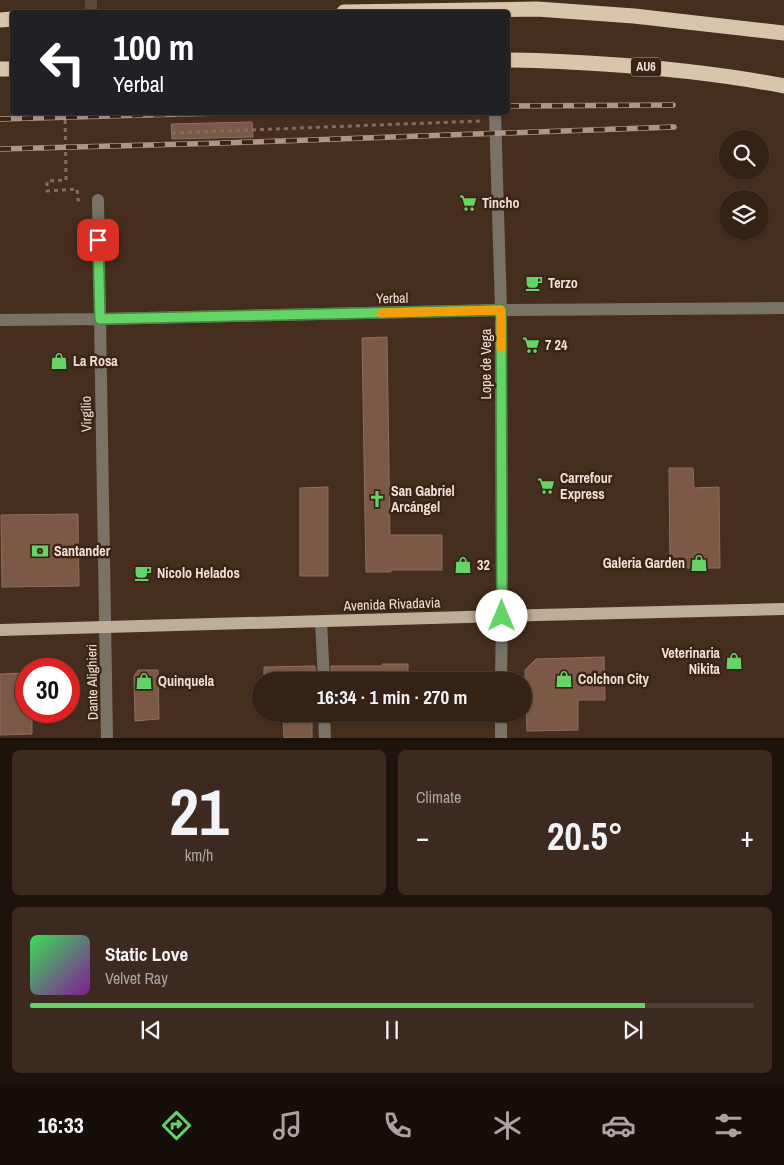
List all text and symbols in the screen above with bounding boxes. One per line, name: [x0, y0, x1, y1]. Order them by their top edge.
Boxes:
text: 100 m: [113, 24, 194, 71]
icon: left: [30, 30, 95, 95]
road number: AU6: [631, 58, 661, 76]
text: Yerbal: [113, 69, 164, 99]
map controls: [719, 130, 769, 240]
button: search: [719, 130, 769, 180]
button: layers: [719, 190, 769, 240]
supermarket icon: Tincho: [458, 193, 478, 213]
place label: Tincho: [482, 194, 519, 212]
pin: [77, 219, 119, 261]
icon: arrive: [84, 226, 112, 254]
cafe icon: Terzo: [524, 273, 544, 293]
place label: Terzo: [548, 274, 578, 292]
street label: Yerbal: [376, 289, 408, 307]
street label: Lope de Vega: [477, 328, 495, 399]
supermarket icon: 7 24: [521, 335, 541, 355]
place label: 7 24: [545, 336, 568, 354]
shop icon: La Rosa: [49, 351, 69, 371]
place label: La Rosa: [73, 352, 118, 370]
street label: Virgilio: [77, 396, 95, 432]
place label: Carrefour Express: [560, 469, 613, 503]
supermarket icon: Carrefour Express: [536, 476, 556, 496]
place label: San Gabriel Arcángel: [391, 482, 455, 516]
church icon: San Gabriel Arcángel: [367, 489, 387, 509]
bank icon: Santander: [30, 541, 50, 561]
place label: Santander: [54, 542, 111, 560]
shop icon: Galeria Garden: [689, 553, 709, 573]
place label: Galeria Garden: [603, 554, 685, 572]
shop icon: 32: [453, 555, 473, 575]
place label: 32: [477, 556, 490, 574]
cafe icon: Nicolo Helados: [133, 563, 153, 583]
place label: Nicolo Helados: [157, 564, 240, 582]
position arrow: [475, 589, 527, 641]
street label: Avenida Rivadavia: [342, 593, 441, 615]
street label: Dante Alighieri: [82, 644, 102, 720]
place label: Veterinaria Nikita: [661, 644, 721, 678]
shop icon: Veterinaria Nikita: [724, 651, 744, 671]
speed limit sign: 30: [15, 658, 80, 723]
shop icon: Colchon City: [554, 669, 574, 689]
place label: Colchon City: [578, 670, 649, 688]
shop icon: Quinquela: [134, 671, 154, 691]
place label: Quinquela: [158, 672, 215, 690]
text: 16:34 · 1 min · 270 m: [317, 684, 467, 710]
text: 21: [169, 768, 229, 855]
text: Climate: [416, 786, 461, 808]
text: 20.5°: [547, 811, 623, 862]
text: −: [416, 818, 429, 856]
text: +: [741, 818, 754, 856]
text: km/h: [185, 844, 213, 866]
text: Static Love: [105, 941, 188, 967]
text: Velvet Ray: [105, 967, 168, 989]
icon: previous: [137, 1016, 165, 1044]
icon: pause: [378, 1016, 406, 1044]
icon: next: [619, 1016, 647, 1044]
icon: directions: [159, 1108, 194, 1143]
icon: music: [270, 1108, 305, 1143]
icon: phone: [380, 1108, 415, 1143]
icon: climate: [490, 1108, 525, 1143]
icon: car: [601, 1108, 636, 1143]
icon: filters: [711, 1108, 746, 1143]
text: 16:33: [38, 1110, 84, 1140]

